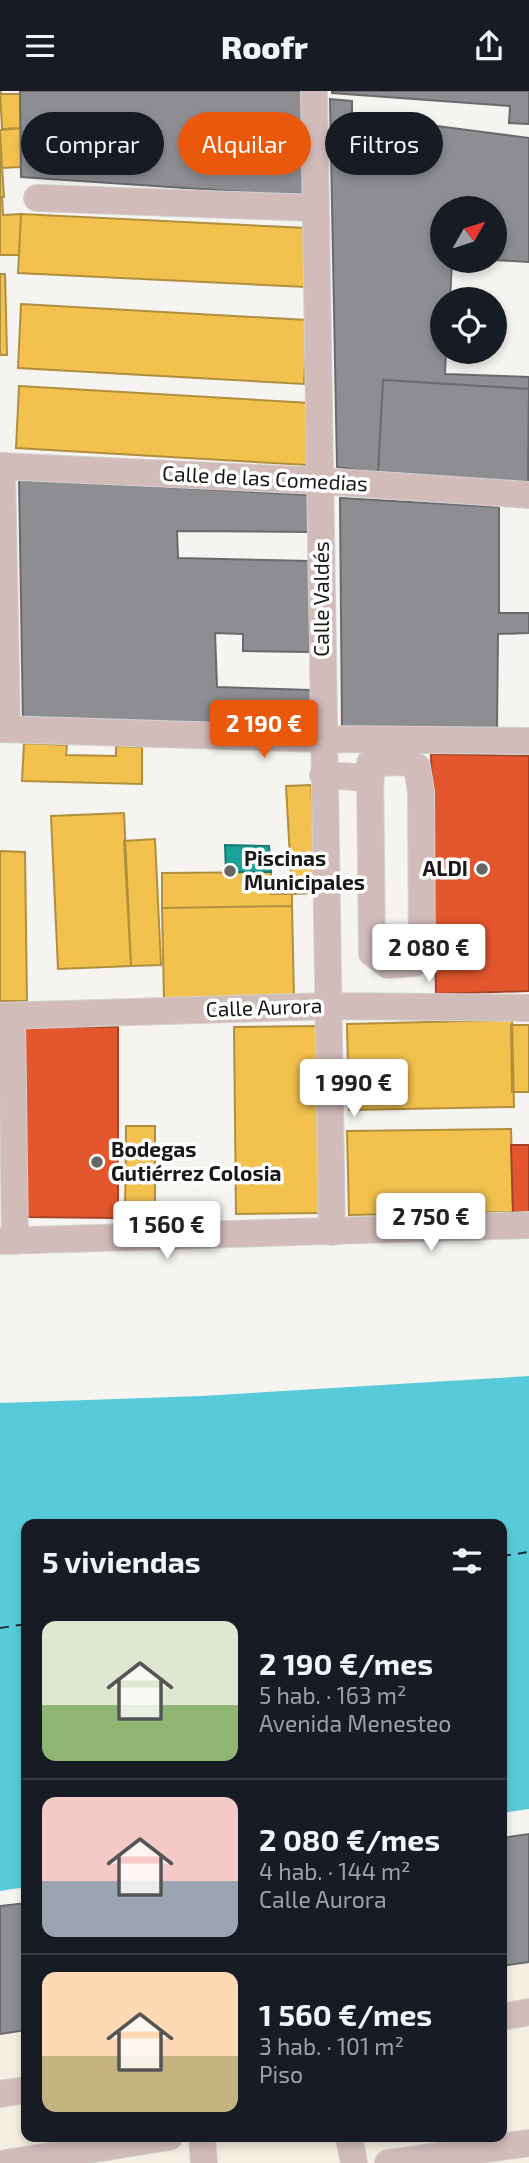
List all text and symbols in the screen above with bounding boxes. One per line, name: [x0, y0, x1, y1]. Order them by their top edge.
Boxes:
icon: menu: [21, 27, 59, 65]
text: Roofr: [221, 27, 308, 65]
icon: share: [470, 27, 508, 65]
chip: Comprar: [21, 112, 164, 175]
chip: Alquilar: [178, 112, 311, 175]
chip: Filtros: [325, 112, 443, 175]
north arrow: [430, 196, 508, 273]
map controls: [430, 196, 507, 364]
button: locate: [430, 287, 507, 364]
street label: Calle de las Comedias: [162, 460, 369, 495]
street label: Calle Valdés: [308, 541, 333, 657]
pin: 2 190 €: [199, 701, 329, 760]
text: 2 190 €: [226, 709, 302, 737]
place label: Piscinas Municipales: [244, 845, 365, 894]
place label: ALDI: [423, 855, 468, 880]
marker: ALDI: [474, 861, 490, 877]
marker: Piscinas Municipales: [222, 863, 238, 879]
pin: 2 080 €: [364, 925, 494, 984]
text: 2 080 €: [388, 933, 470, 961]
street label: Calle Aurora: [205, 992, 323, 1021]
pin: 1 990 €: [289, 1059, 419, 1119]
text: 1 990 €: [316, 1068, 392, 1096]
place label: Bodegas Gutiérrez Colosia: [111, 1136, 281, 1185]
marker: Bodegas Gutiérrez Colosia: [89, 1154, 105, 1170]
pin: 2 750 €: [366, 1193, 496, 1253]
pin: 1 560 €: [102, 1201, 232, 1261]
text: 2 750 €: [392, 1202, 470, 1230]
text: 1 560 €: [129, 1210, 205, 1238]
icon: filters: [448, 1542, 486, 1580]
text: 5 viviendas: [42, 1543, 201, 1579]
text: 2 190 €/mes: [259, 1645, 433, 1681]
icon: home: [98, 1649, 182, 1733]
text: 5 hab. · 163 m²: [259, 1681, 406, 1709]
text: Avenida Menesteo: [259, 1709, 451, 1737]
text: 2 080 €/mes: [259, 1821, 440, 1857]
icon: home: [98, 1825, 182, 1909]
text: 4 hab. · 144 m²: [259, 1857, 411, 1885]
text: Calle Aurora: [259, 1885, 387, 1913]
text: 1 560 €/mes: [259, 1996, 432, 2032]
icon: home: [98, 2000, 182, 2084]
text: 3 hab. · 101 m²: [259, 2032, 404, 2060]
text: Piso: [259, 2060, 303, 2088]

